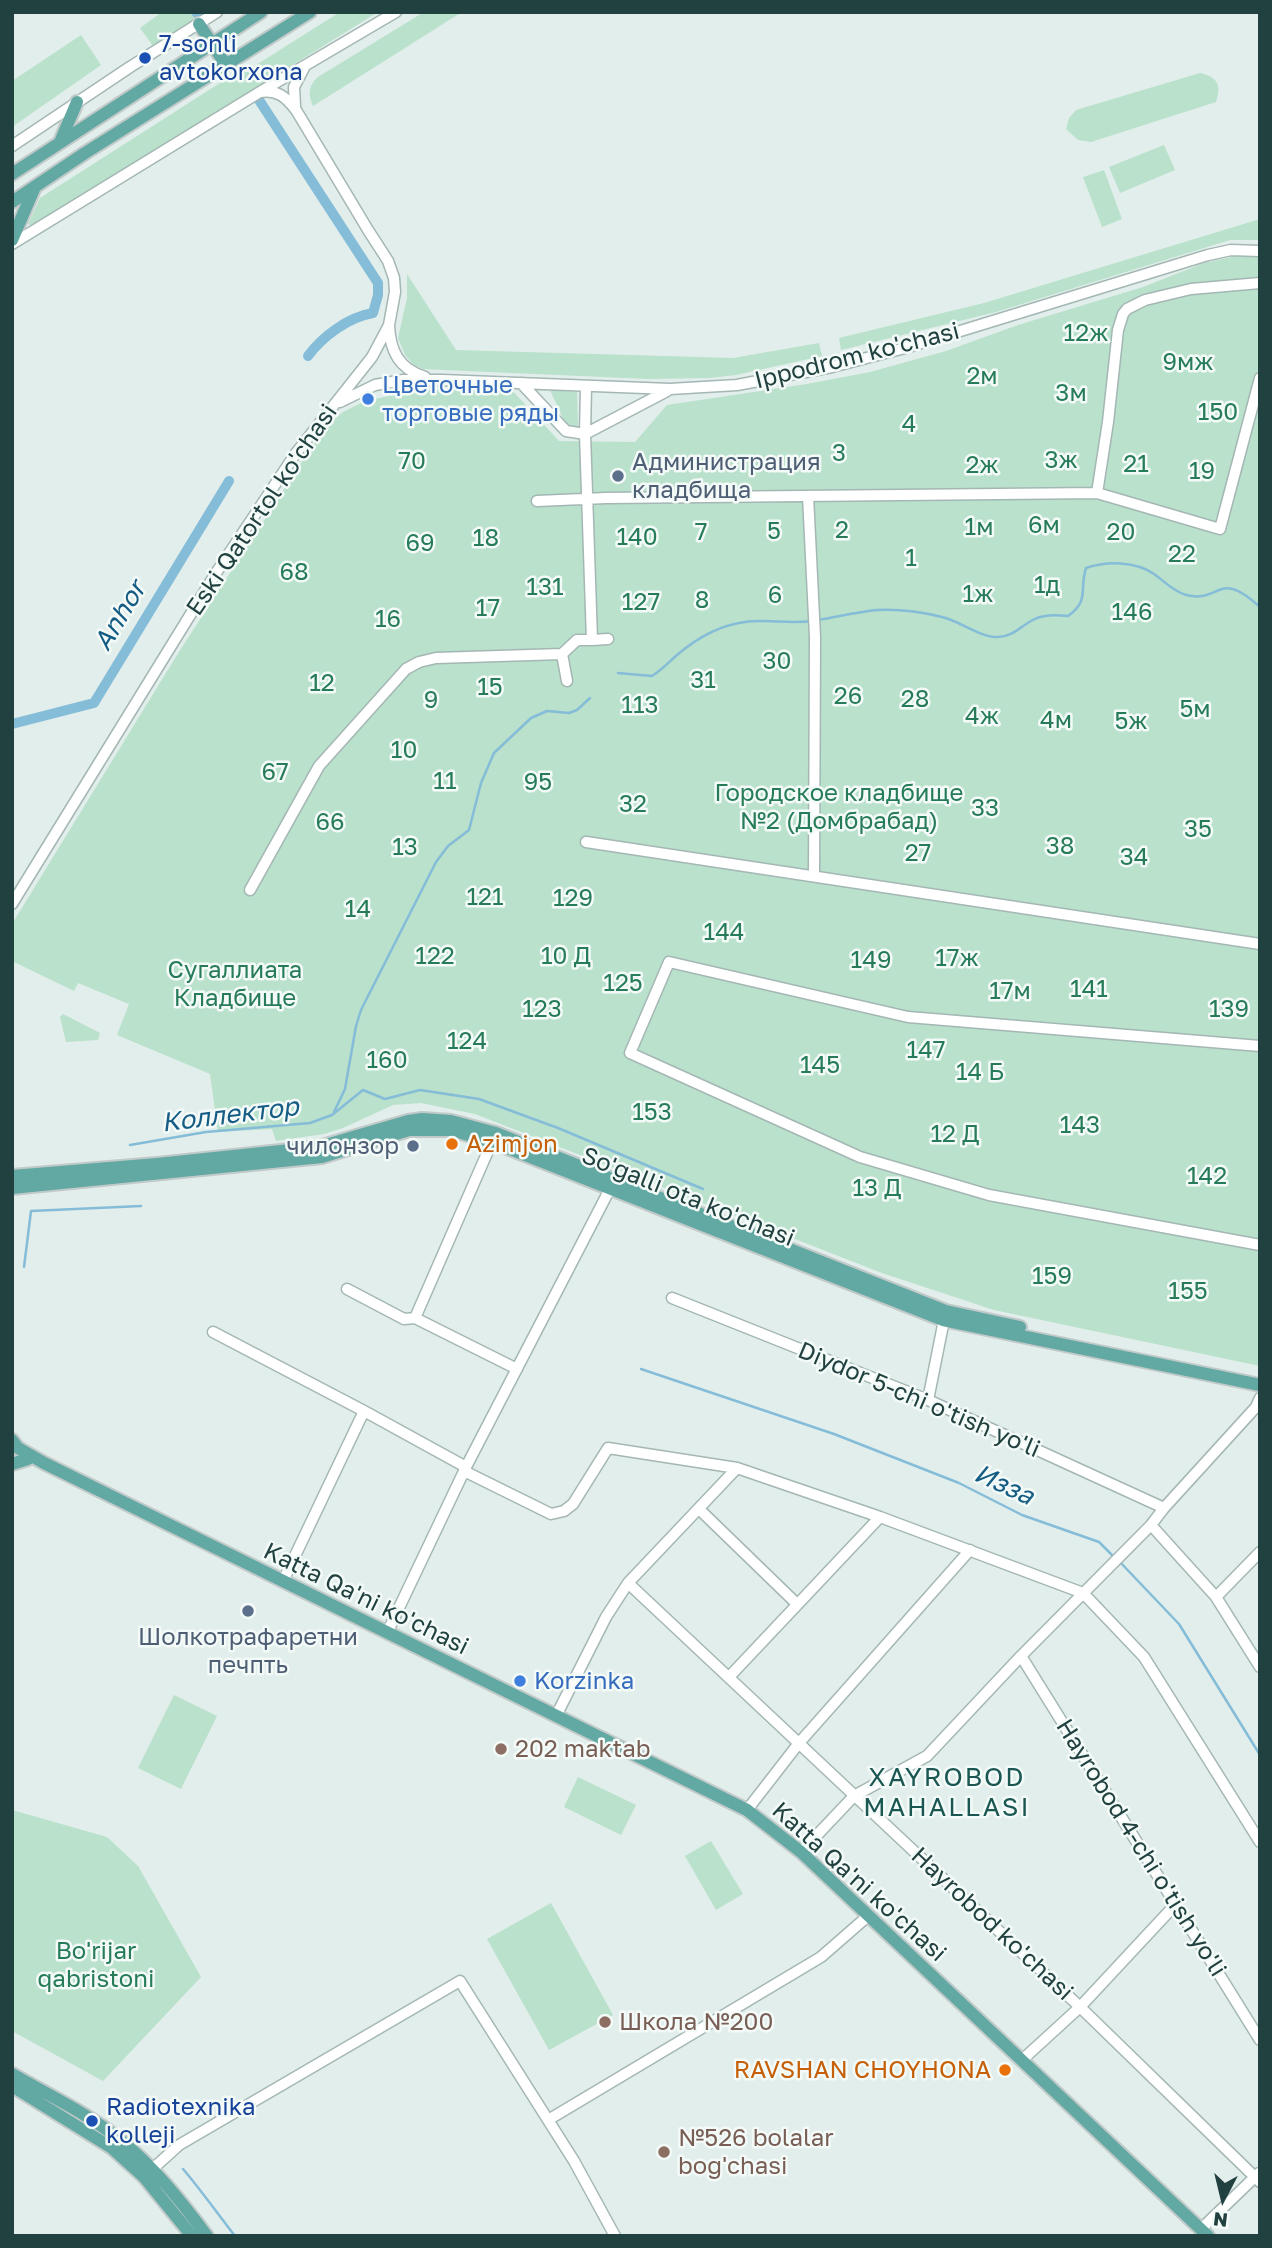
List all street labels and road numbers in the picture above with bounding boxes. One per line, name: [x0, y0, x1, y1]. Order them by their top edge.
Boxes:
street label: Ippodrom ko'chasi: [752, 317, 962, 395]
street label: Eski Qatortol ko'chasi: [181, 399, 343, 621]
street label: So'galli ota ko'chasi: [577, 1141, 799, 1253]
street label: Diydor 5-chi o'tish yo'li: [794, 1336, 1044, 1464]
street label: Katta Qa'ni ko'chasi: [259, 1537, 473, 1661]
street label: Hayrobod 4-chi o'tish yo'li: [1050, 1714, 1232, 1982]
street label: Katta Qa'ni ko'chasi: [766, 1796, 952, 1968]
street label: Hayrobod ko'chasi: [905, 1842, 1079, 2006]

